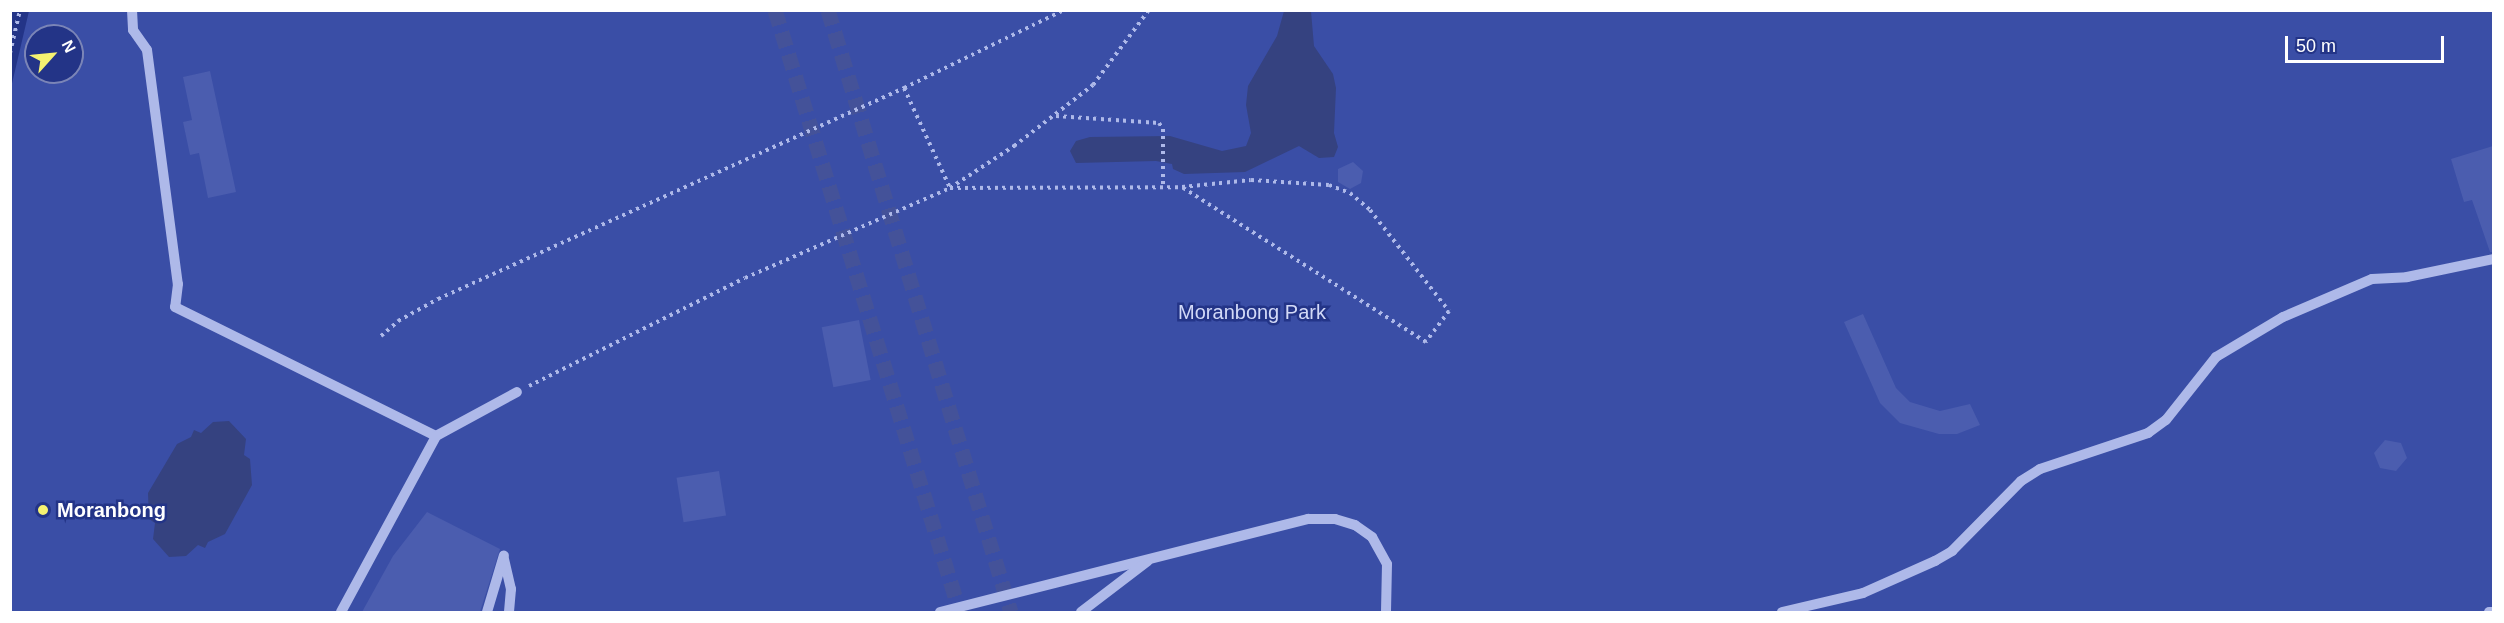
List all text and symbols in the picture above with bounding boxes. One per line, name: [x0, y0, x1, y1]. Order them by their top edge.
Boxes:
north arrow: [24, 24, 84, 84]
scale bar: [2288, 24, 2447, 62]
text: 50 m: [2296, 36, 2336, 56]
text: N: [59, 37, 79, 56]
park label: Moranbong Park: [1178, 300, 1326, 324]
place label: Moranbong: [57, 498, 166, 522]
marker: Moranbong: [34, 501, 52, 519]

